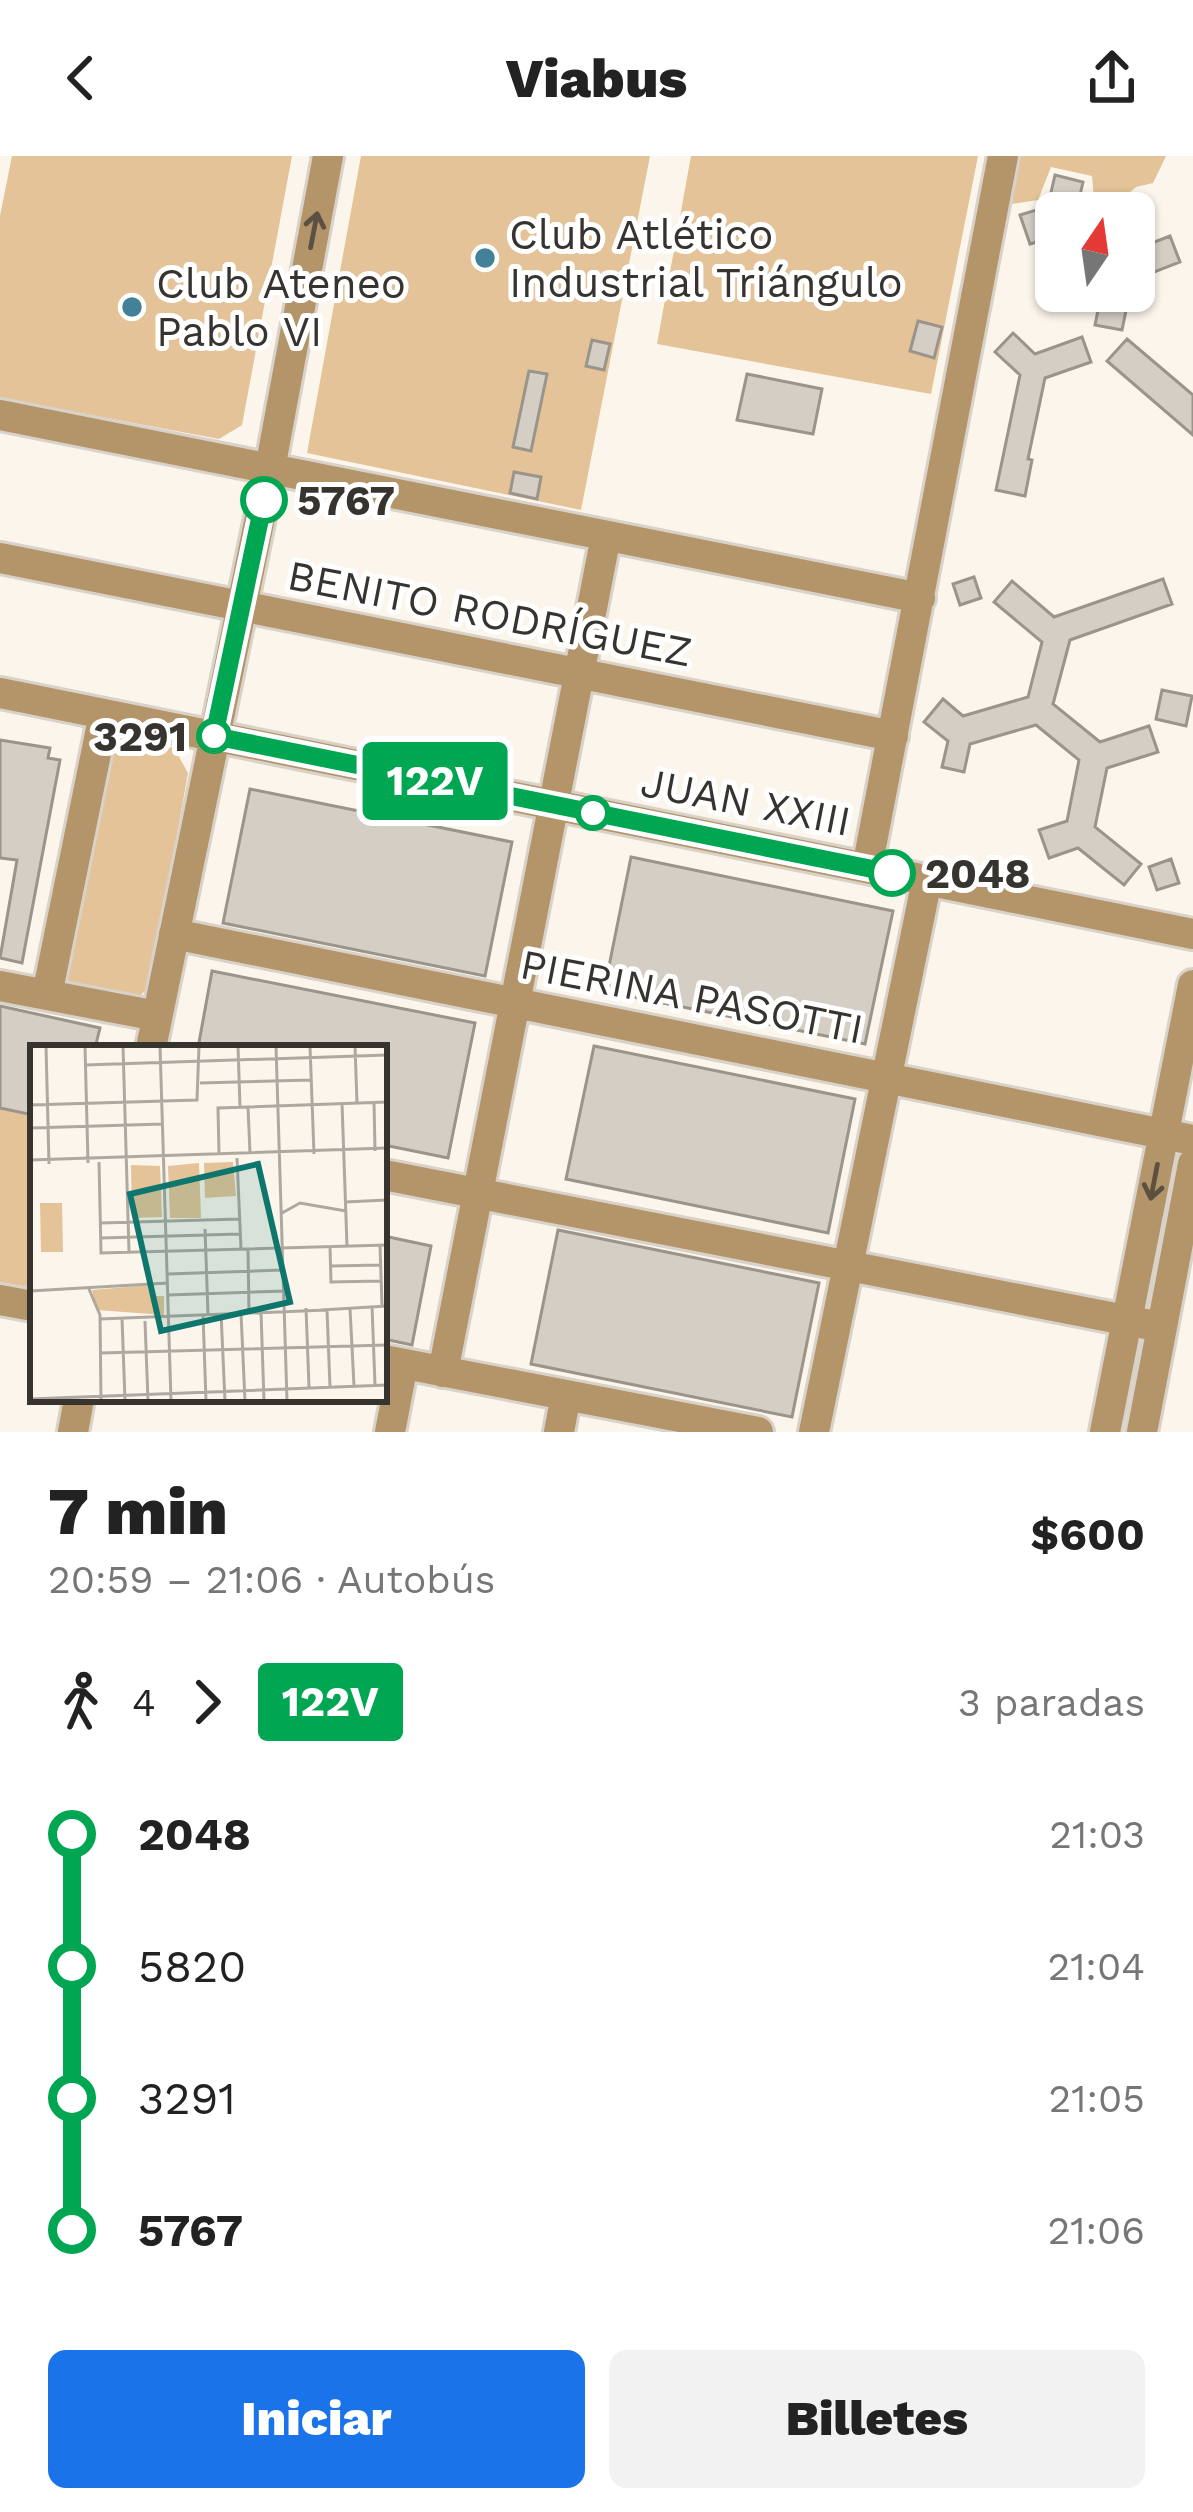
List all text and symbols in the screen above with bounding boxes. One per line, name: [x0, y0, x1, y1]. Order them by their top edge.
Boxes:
icon: back: [48, 45, 114, 111]
icon: share: [1079, 45, 1145, 111]
text: Viabus: [506, 47, 687, 110]
north arrow: [1035, 192, 1155, 312]
map controls: [1035, 192, 1155, 312]
place label: Club Atlético Industrial Triángulo: [509, 210, 903, 307]
one-way arrow: [304, 211, 327, 250]
marker: Club Atlético Industrial Triángulo: [472, 245, 498, 271]
place label: Club Ateneo Pablo VI: [156, 259, 406, 356]
marker: Club Ateneo Pablo VI: [119, 294, 145, 320]
place label: 5767: [297, 476, 395, 525]
marker: 5767: [242, 478, 286, 522]
street label: BENITO RODRÍGUEZ: [284, 550, 696, 677]
place label: 3291: [93, 712, 187, 761]
marker: 3291: [198, 720, 230, 752]
line badge: 122V: [351, 742, 519, 820]
text: 122V: [387, 756, 483, 805]
street label: JUAN XXIII: [637, 757, 855, 846]
unlabelled marker: [577, 797, 609, 829]
place label: 2048: [925, 849, 1031, 898]
marker: 2048: [870, 851, 914, 895]
street label: PIERINA PASOTTI: [516, 939, 867, 1054]
inset map: [30, 1045, 387, 1402]
one-way arrow: [1142, 1162, 1164, 1201]
text: 7 min: [48, 1473, 228, 1550]
text: $600: [1030, 1508, 1145, 1561]
text: 20:59 – 21:06 · Autobús: [48, 1557, 495, 1602]
icon: walk: [48, 1669, 114, 1735]
icon: forward: [174, 1669, 240, 1735]
text: 122V: [282, 1677, 379, 1726]
text: 4: [132, 1680, 156, 1725]
text: 3 paradas: [958, 1680, 1145, 1725]
text: 2048: [138, 1808, 251, 1861]
text: 21:03: [1049, 1812, 1145, 1857]
text: 5820: [138, 1940, 246, 1993]
text: 21:04: [1047, 1944, 1145, 1989]
text: 3291: [138, 2072, 236, 2125]
text: 21:05: [1049, 2076, 1145, 2121]
text: 5767: [138, 2204, 243, 2257]
text: 21:06: [1048, 2208, 1145, 2253]
button: Iniciar: [48, 2350, 585, 2488]
button: Billetes: [609, 2350, 1145, 2488]

